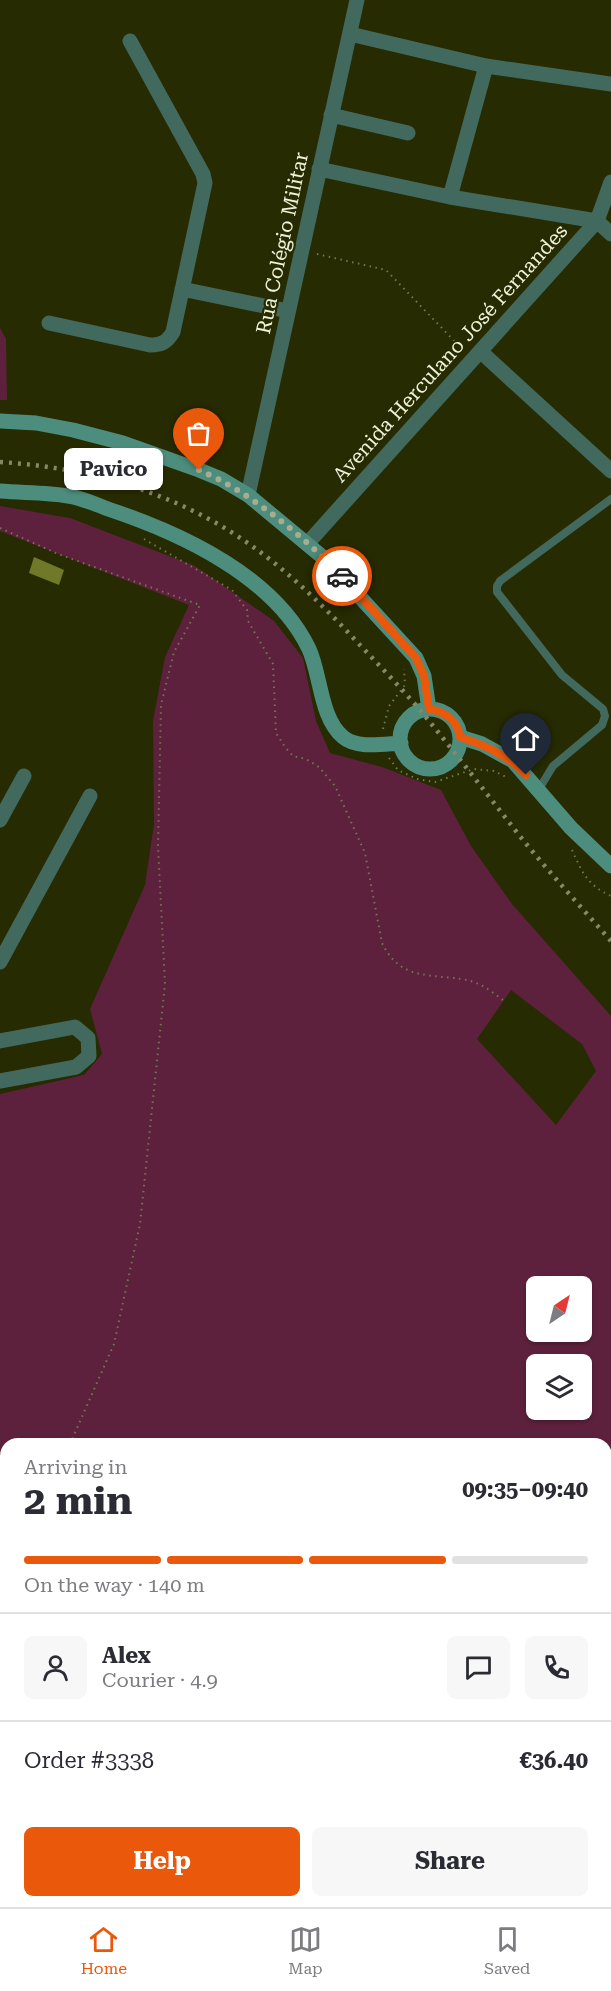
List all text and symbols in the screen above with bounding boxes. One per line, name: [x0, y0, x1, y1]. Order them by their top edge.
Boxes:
street label: Rua Colégio Militar: [251, 150, 313, 336]
street label: Avenida Herculano José Fernandes: [328, 219, 572, 487]
pin: [173, 408, 224, 470]
icon: bag: [182, 417, 215, 450]
callout: Pavico: [64, 449, 163, 491]
text: Pavico: [80, 457, 147, 481]
courier: [312, 546, 372, 606]
icon: car: [326, 560, 359, 593]
pin: [500, 713, 551, 775]
icon: home: [509, 722, 542, 755]
north arrow: [526, 1276, 592, 1342]
map controls: [526, 1276, 592, 1420]
button: layers: [526, 1354, 592, 1420]
text: Arriving in: [24, 1455, 127, 1479]
text: 09:35–09:40: [462, 1477, 588, 1502]
text: 2 min: [24, 1478, 132, 1524]
text: On the way · 140 m: [24, 1573, 205, 1597]
button: person: [24, 1636, 87, 1699]
button: chat: [447, 1636, 510, 1699]
button: phone: [525, 1636, 588, 1699]
text: Alex: [102, 1643, 151, 1668]
text: Courier · 4.9: [102, 1668, 218, 1692]
text: Order #3338: [24, 1748, 154, 1773]
text: €36.40: [519, 1748, 588, 1773]
button: Help: [24, 1827, 300, 1896]
button: Share: [312, 1827, 588, 1896]
tab: Home: [81, 1923, 127, 1978]
tab: Map: [288, 1923, 323, 1978]
tab: Saved: [484, 1923, 530, 1978]

